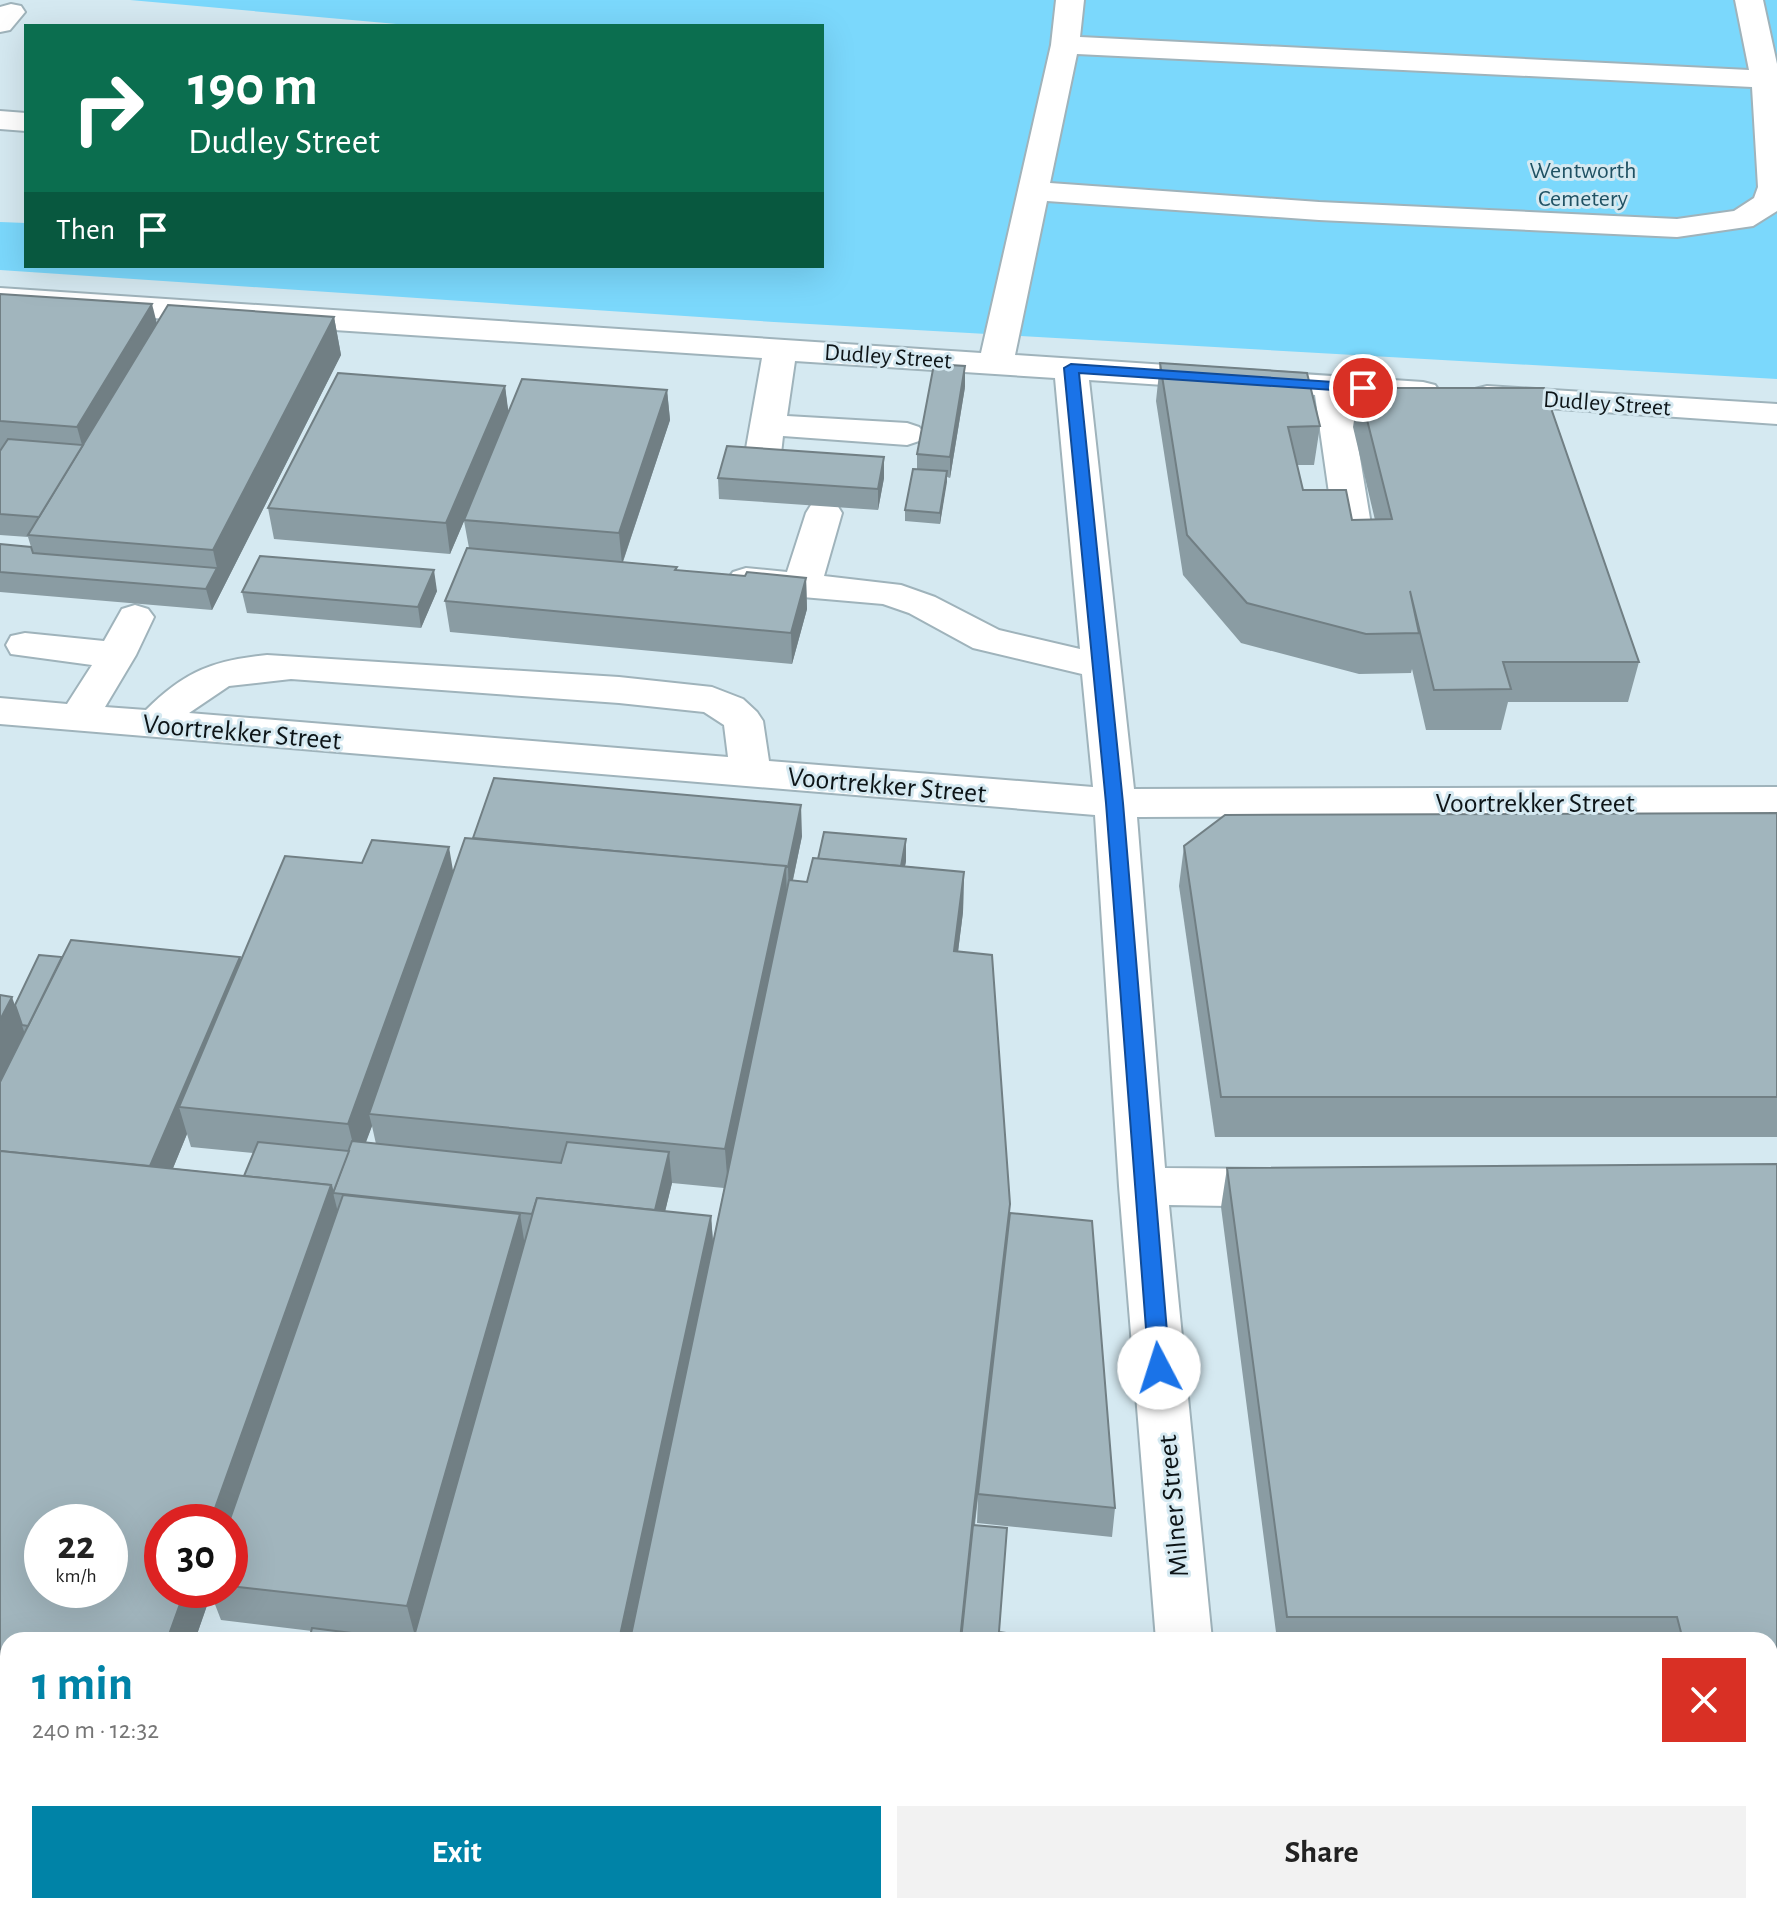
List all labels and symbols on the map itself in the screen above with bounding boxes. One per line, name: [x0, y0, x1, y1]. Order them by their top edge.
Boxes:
park label: Wentworth Cemetery: [1530, 159, 1636, 211]
street label: Dudley Street: [823, 341, 953, 373]
pin: [1329, 354, 1397, 422]
street label: Dudley Street: [1542, 388, 1672, 420]
street label: Voortrekker Street: [141, 710, 342, 756]
street label: Voortrekker Street: [786, 763, 987, 809]
street label: Voortrekker Street: [1435, 790, 1635, 818]
position arrow: [1117, 1326, 1201, 1410]
street label: Milner Street: [1154, 1433, 1194, 1578]
speed limit sign: 30: [144, 1504, 248, 1608]

